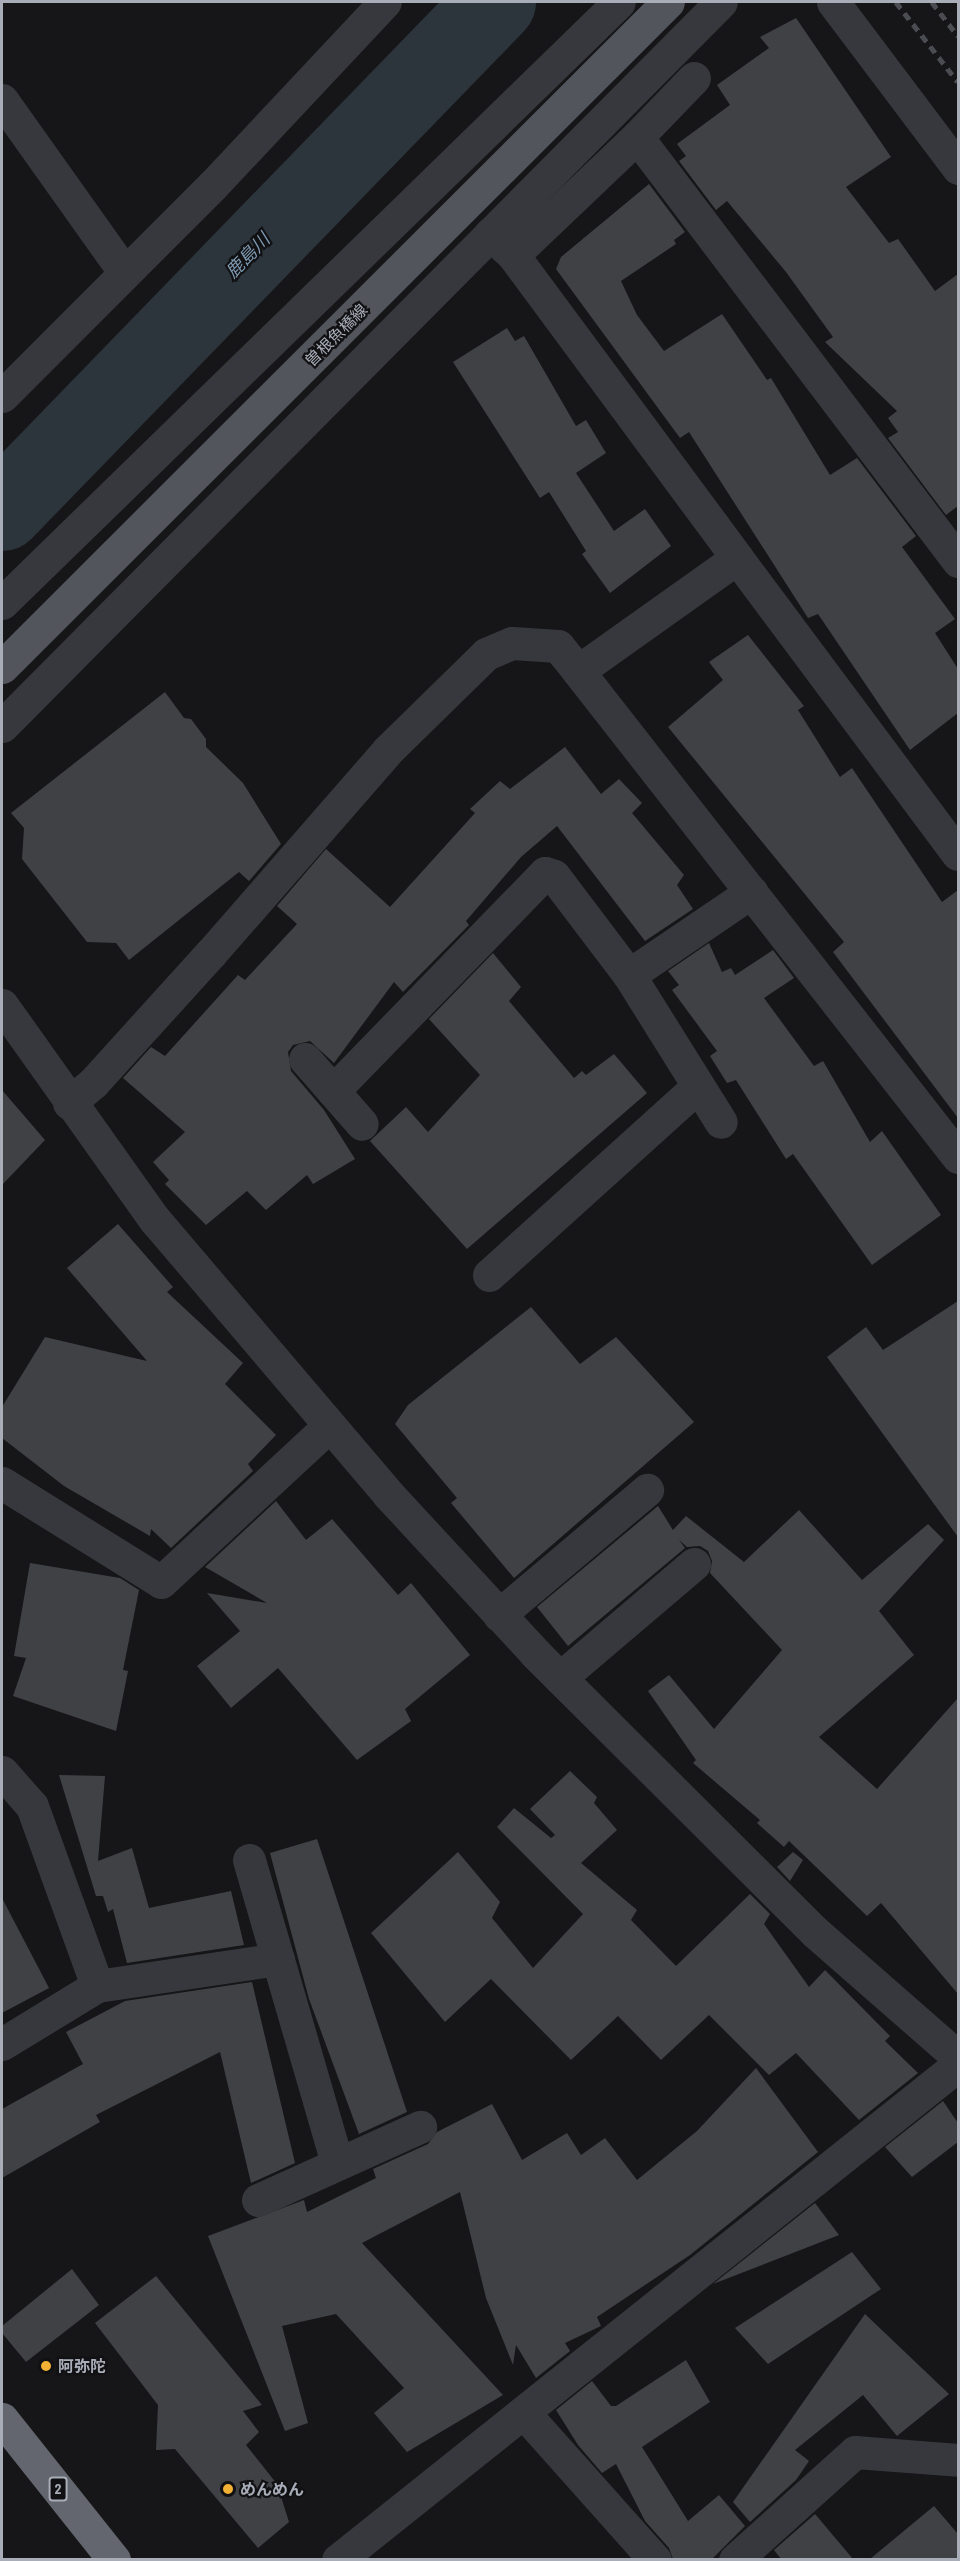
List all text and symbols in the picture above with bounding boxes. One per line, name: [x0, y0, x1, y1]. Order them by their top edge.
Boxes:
water label: 鹿島川: [221, 229, 275, 283]
street label: 曽根魚橋線: [301, 300, 371, 370]
place label: 阿弥陀: [58, 2356, 106, 2376]
marker: 阿弥陀: [39, 2359, 53, 2373]
road number: 2: [48, 2477, 68, 2501]
place label: めんめん: [240, 2479, 304, 2499]
marker: めんめん: [221, 2482, 235, 2496]

